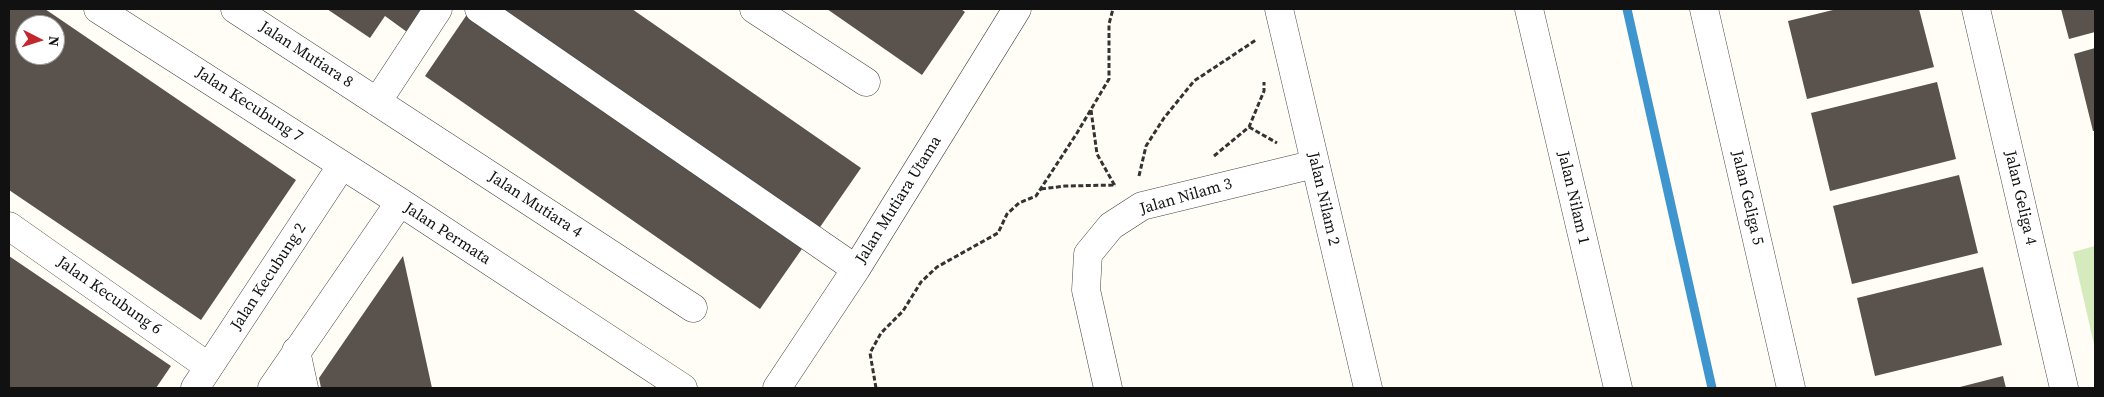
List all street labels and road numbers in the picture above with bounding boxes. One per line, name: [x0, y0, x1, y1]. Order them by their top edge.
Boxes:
street label: Jalan Mutiara 8: [256, 18, 356, 92]
street label: Jalan Kecubung 7: [192, 63, 306, 147]
street label: Jalan Mutiara Utama: [852, 133, 946, 267]
street label: Jalan Nilam 1: [1553, 149, 1593, 247]
street label: Jalan Geliga 5: [1727, 149, 1767, 247]
street label: Jalan Geliga 4: [2000, 149, 2040, 247]
street label: Jalan Nilam 2: [1303, 150, 1343, 248]
street label: Jalan Mutiara 4: [485, 168, 585, 242]
street label: Jalan Nilam 3: [1138, 175, 1234, 219]
street label: Jalan Permata: [400, 199, 494, 269]
street label: Jalan Kecubung 2: [227, 220, 311, 334]
street label: Jalan Kecubung 6: [53, 253, 165, 339]

